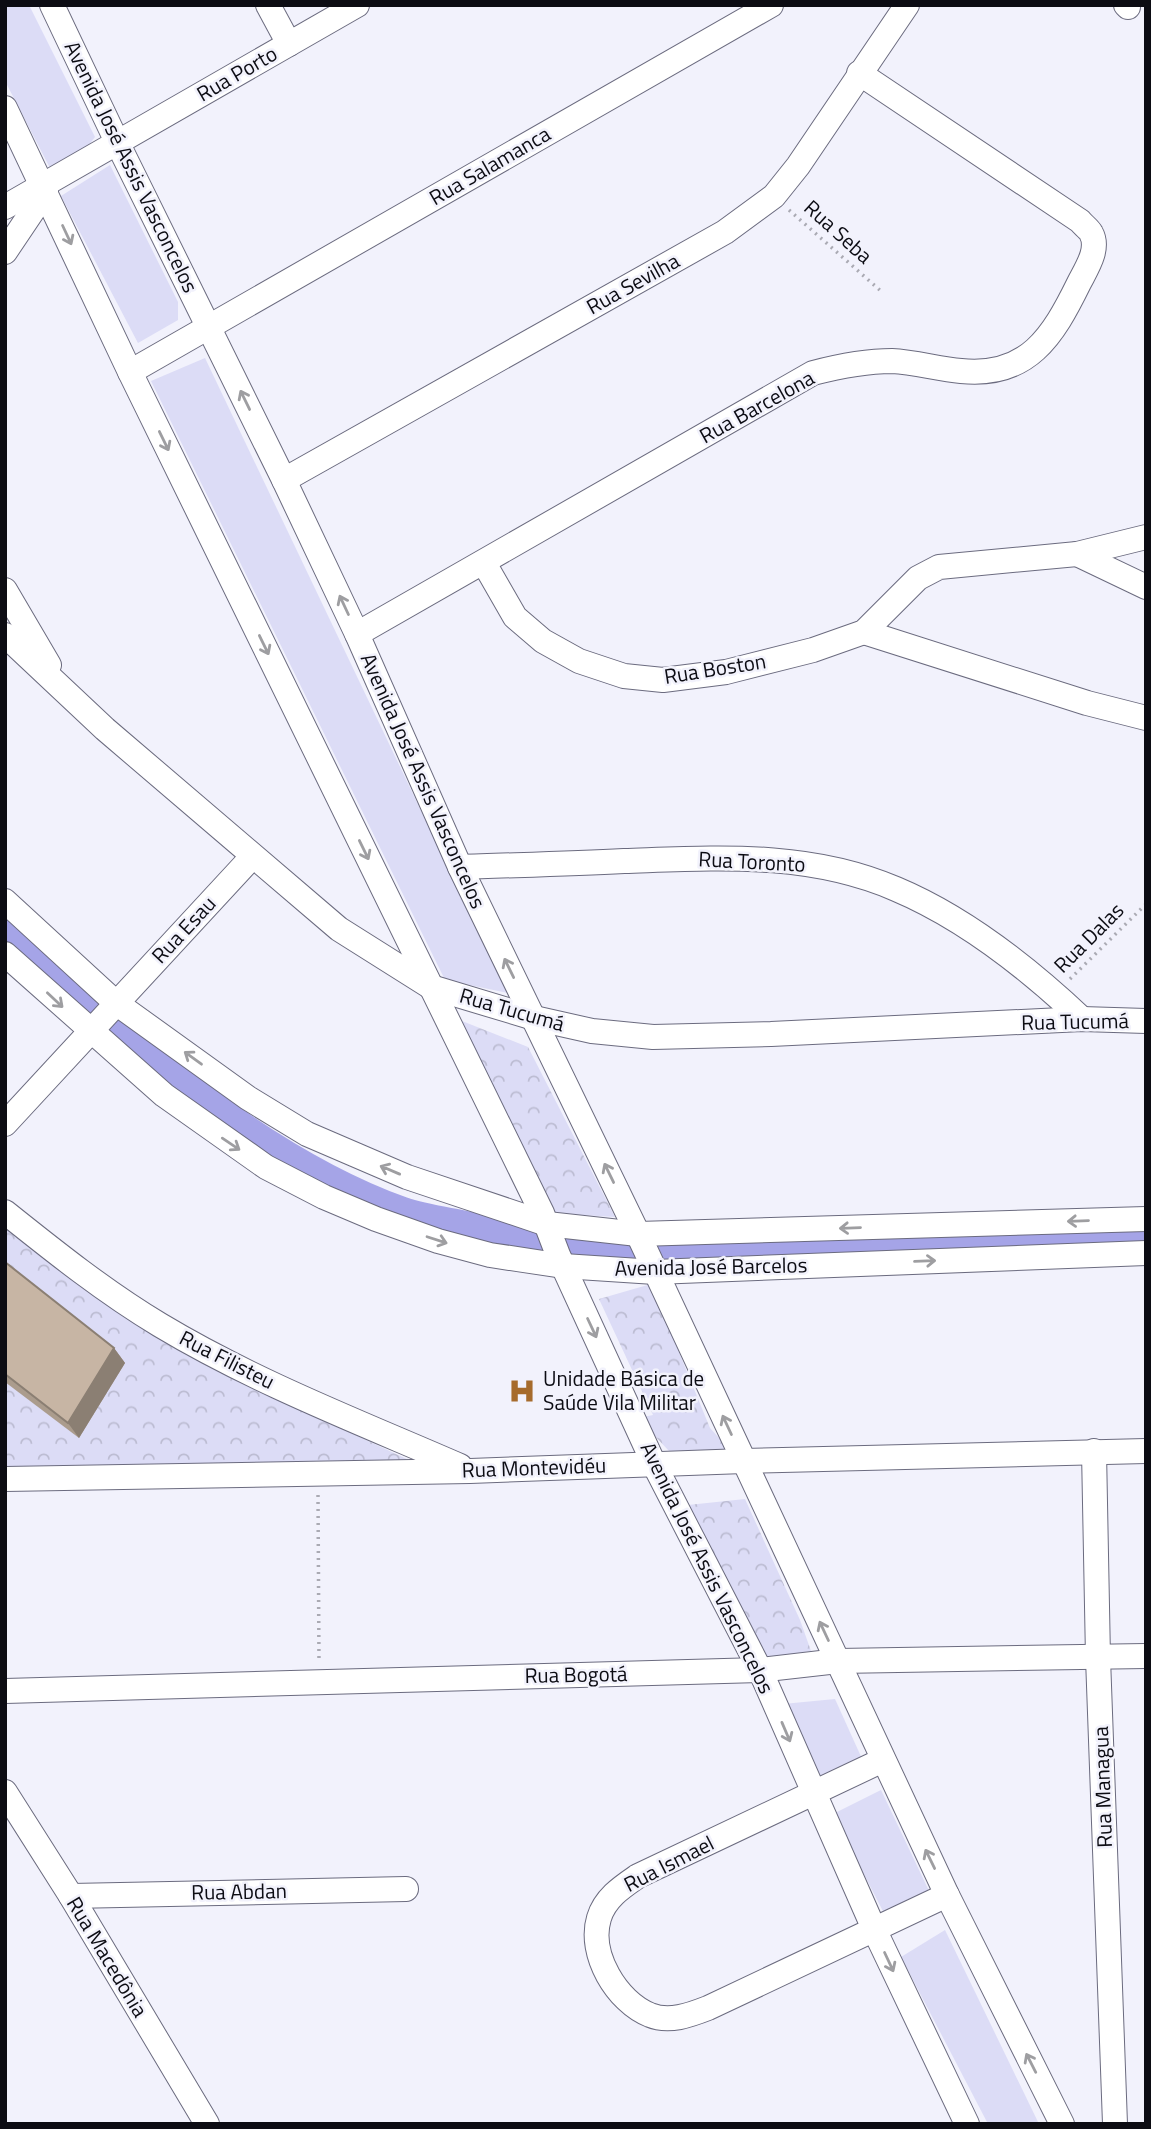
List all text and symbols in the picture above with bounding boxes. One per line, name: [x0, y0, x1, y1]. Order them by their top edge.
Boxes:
street label: Avenida José Assis Vasconcelos: [57, 35, 207, 298]
street label: Rua Porto: [190, 37, 283, 109]
street label: Rua Salamanca: [423, 117, 557, 213]
street label: Rua Seba: [797, 192, 880, 271]
one-way arrow: [61, 224, 74, 246]
street label: Rua Sevilha: [580, 244, 685, 322]
street label: Rua Barcelona: [693, 361, 820, 451]
one-way arrow: [238, 390, 251, 411]
one-way arrow: [157, 430, 171, 451]
one-way arrow: [336, 595, 350, 616]
one-way arrow: [257, 634, 271, 655]
street label: Rua Boston: [662, 644, 768, 692]
street label: Avenida José Assis Vasconcelos: [353, 648, 495, 913]
one-way arrow: [358, 839, 371, 860]
street label: Rua Toronto: [698, 842, 806, 880]
street label: Rua Esau: [144, 888, 223, 970]
street label: Rua Dalas: [1046, 895, 1131, 980]
one-way arrow: [502, 958, 516, 979]
street label: Rua Tucumá: [456, 979, 569, 1039]
one-way arrow: [46, 992, 64, 1008]
street label: Rua Tucumá: [1021, 1004, 1130, 1038]
one-way arrow: [184, 1051, 203, 1065]
one-way arrow: [221, 1137, 241, 1151]
one-way arrow: [601, 1162, 614, 1183]
one-way arrow: [379, 1163, 401, 1176]
one-way arrow: [1066, 1214, 1089, 1227]
one-way arrow: [839, 1221, 862, 1234]
one-way arrow: [425, 1235, 447, 1248]
street label: Avenida José Barcelos: [614, 1248, 808, 1284]
one-way arrow: [913, 1255, 936, 1268]
one-way arrow: [586, 1318, 599, 1339]
street label: Rua Filisteu: [174, 1321, 281, 1397]
place label: Unidade Básica de Saúde Vila Militar: [543, 1362, 704, 1418]
hospital icon: Unidade Básica de Saúde Vila Militar: [507, 1376, 537, 1406]
one-way arrow: [720, 1415, 733, 1436]
street label: Avenida José Assis Vasconcelos: [633, 1436, 783, 1699]
street label: Rua Montevidéu: [461, 1448, 607, 1486]
one-way arrow: [817, 1621, 830, 1642]
street label: Rua Bogotá: [524, 1657, 628, 1691]
one-way arrow: [780, 1721, 793, 1742]
street label: Rua Managua: [1084, 1725, 1120, 1848]
street label: Rua Ismael: [618, 1827, 719, 1900]
one-way arrow: [923, 1849, 936, 1870]
street label: Rua Abdan: [191, 1874, 287, 1908]
street label: Rua Macedônia: [59, 1890, 157, 2023]
one-way arrow: [883, 1951, 897, 1972]
one-way arrow: [1024, 2053, 1038, 2074]

